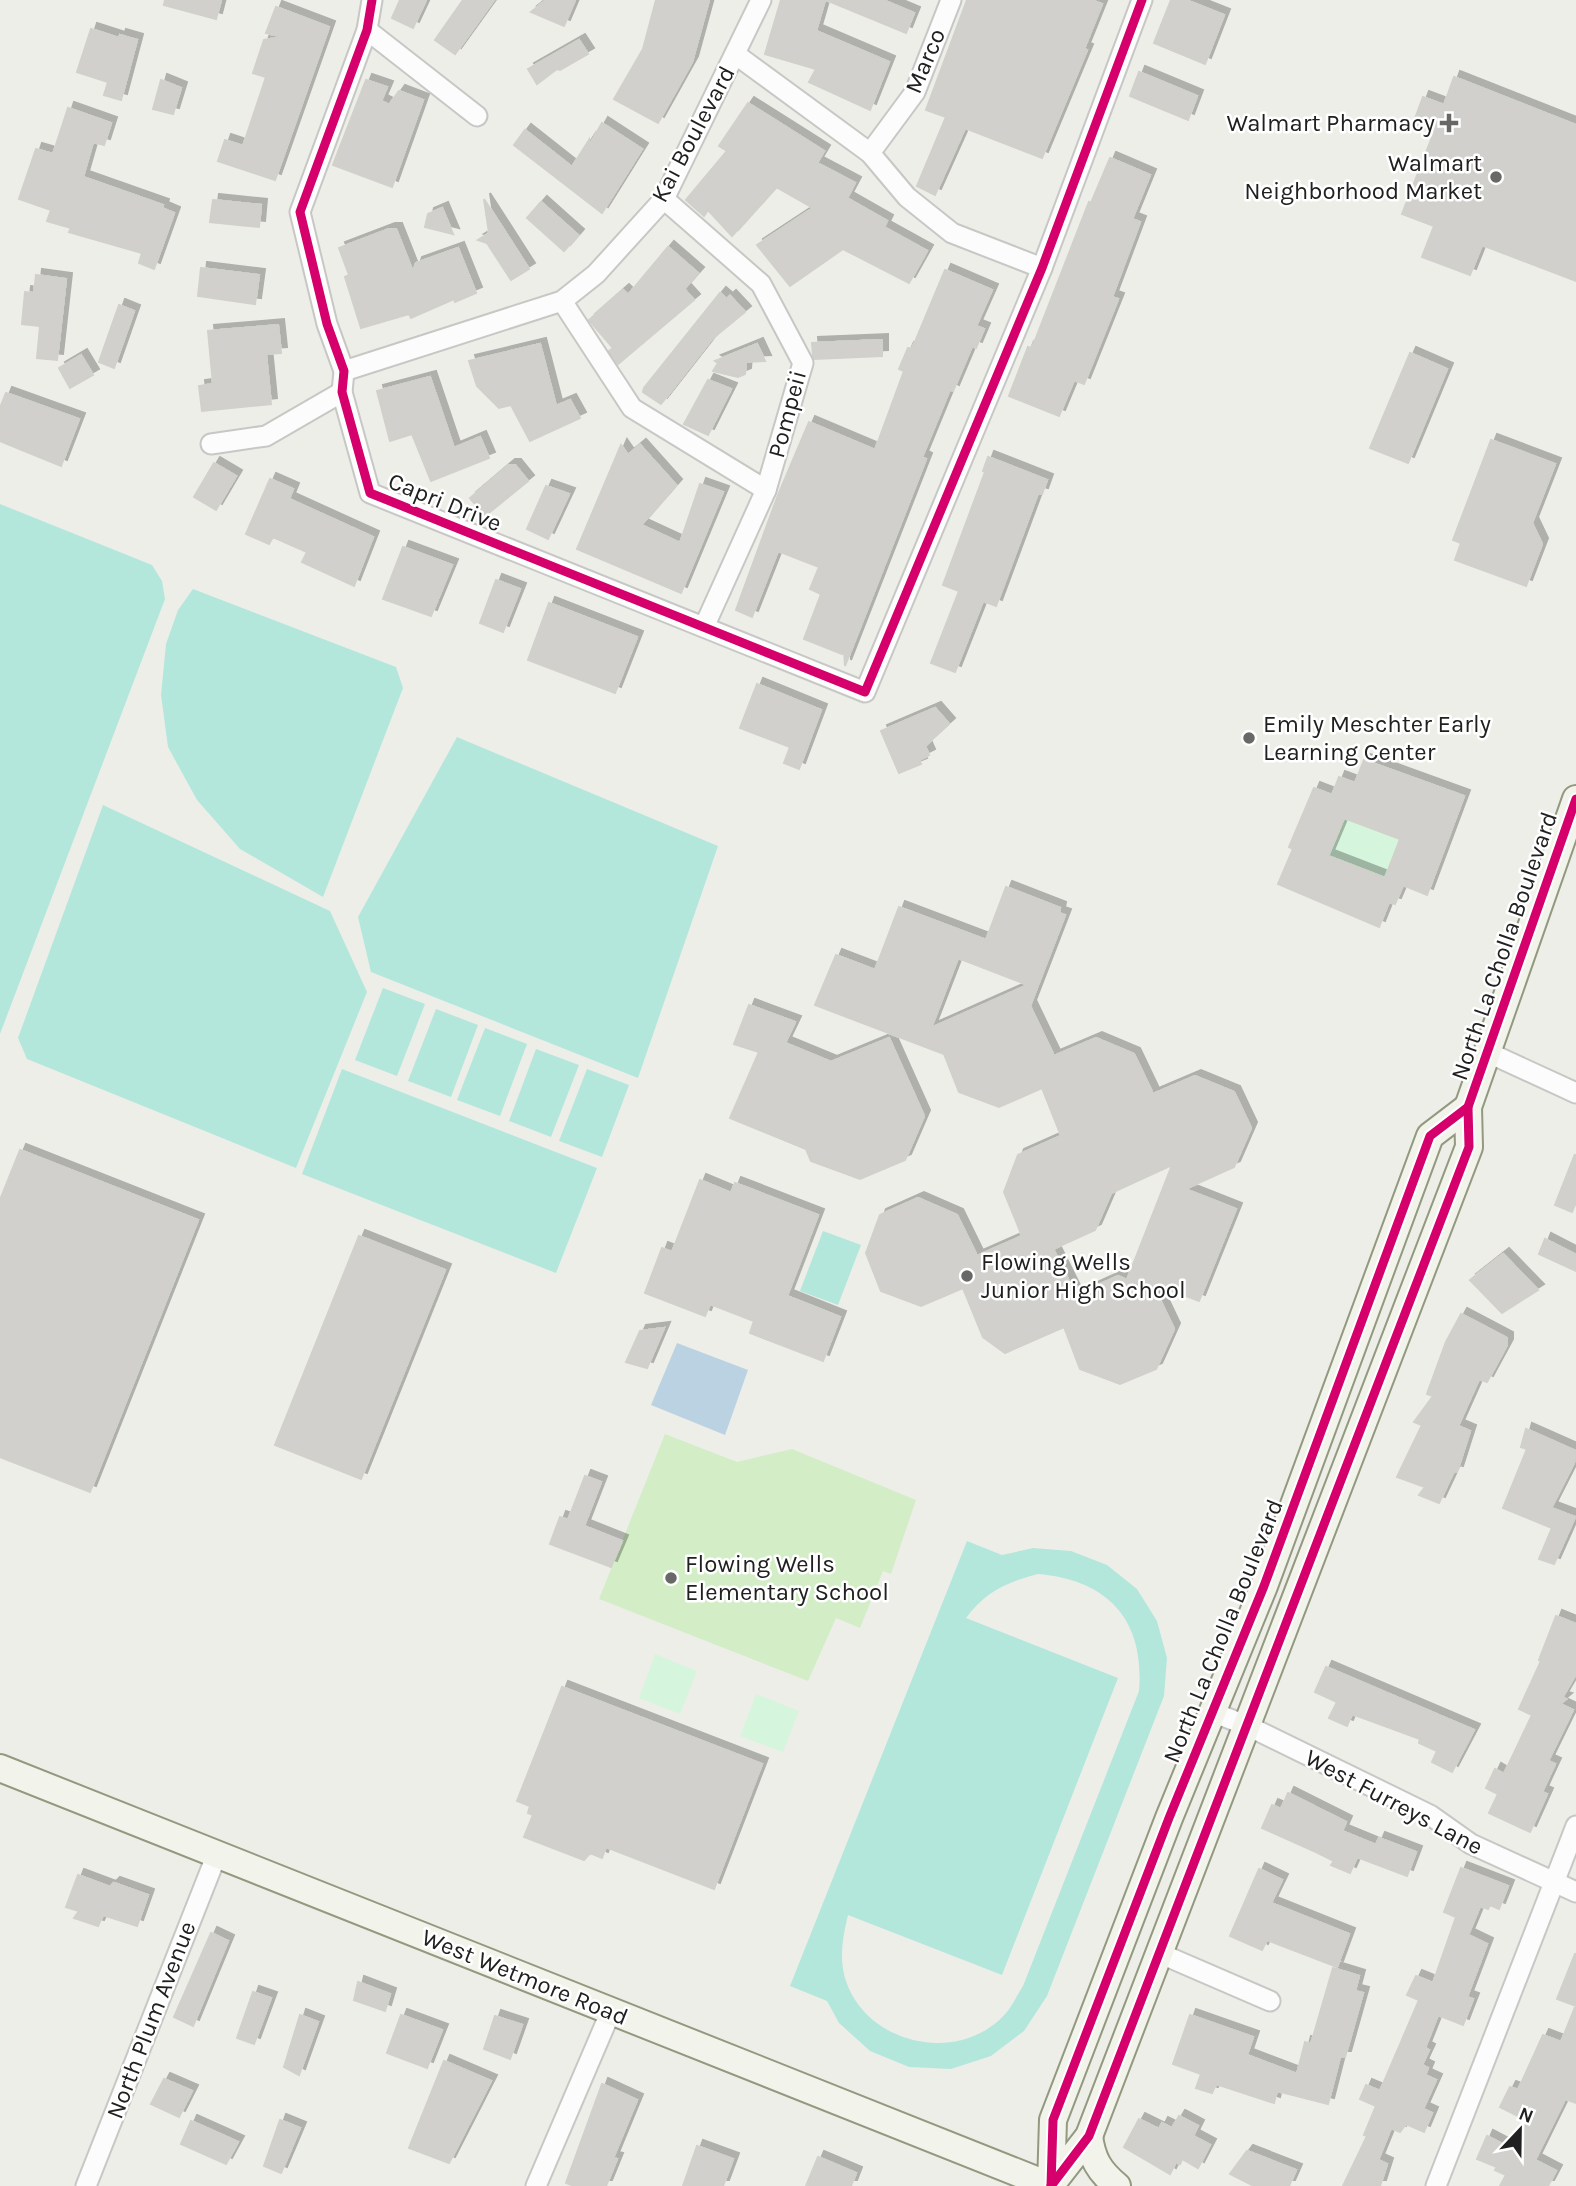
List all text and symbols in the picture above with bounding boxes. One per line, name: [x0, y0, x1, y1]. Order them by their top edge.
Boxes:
street label: Marco: [899, 24, 951, 98]
street label: Kai Boulevard: [645, 61, 741, 207]
place label: Walmart Pharmacy: [1226, 109, 1435, 137]
marker: Walmart Pharmacy: [1441, 115, 1457, 131]
place label: Walmart Neighborhood Market: [1244, 149, 1482, 205]
marker: Walmart Neighborhood Market: [1488, 169, 1504, 185]
street label: Pompeii: [762, 367, 812, 461]
street label: Capri Drive: [384, 467, 506, 537]
place label: Emily Meschter Early Learning Center: [1263, 710, 1491, 766]
marker: Emily Meschter Early Learning Center: [1241, 730, 1257, 746]
street label: North La Cholla Boulevard: [1445, 808, 1563, 1084]
place label: Flowing Wells Junior High School: [981, 1248, 1186, 1304]
marker: Flowing Wells Junior High School: [959, 1268, 975, 1284]
street label: North La Cholla Boulevard: [1157, 1495, 1289, 1767]
place label: Flowing Wells Elementary School: [685, 1550, 889, 1606]
marker: Flowing Wells Elementary School: [663, 1570, 679, 1586]
street label: West Furreys Lane: [1300, 1743, 1488, 1861]
street label: North Plum Avenue: [100, 1917, 202, 2123]
street label: West Wetmore Road: [418, 1923, 632, 2031]
north arrow: [1485, 2095, 1555, 2165]
text: N: [1516, 2102, 1536, 2128]

